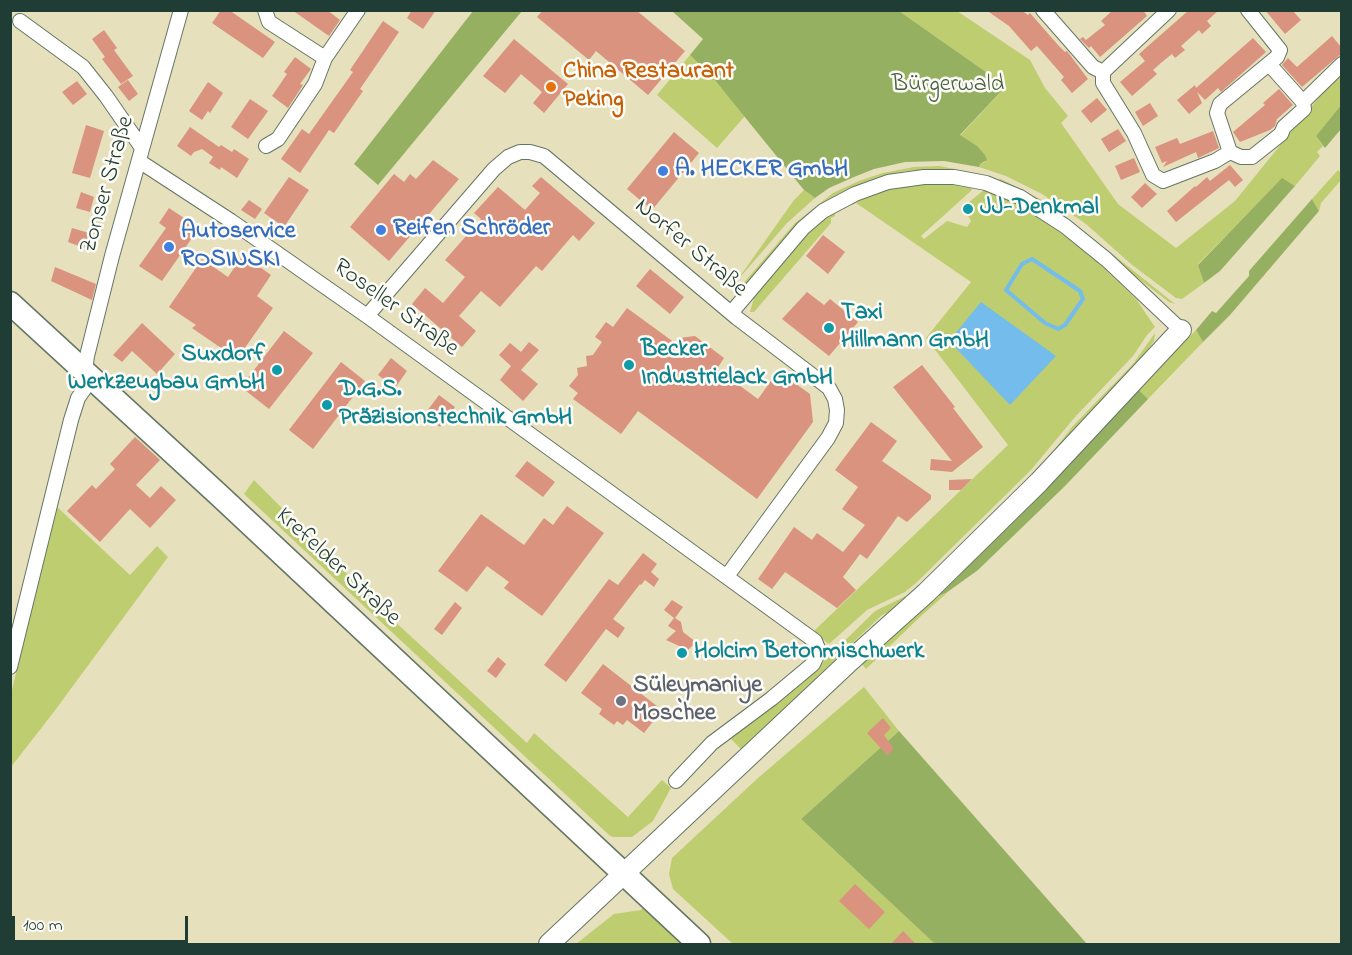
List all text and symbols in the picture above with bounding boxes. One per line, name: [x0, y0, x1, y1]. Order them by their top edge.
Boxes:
place label: China Restaurant Peking: [563, 59, 734, 115]
park label: Bürgerwald: [892, 72, 1004, 100]
marker: China Restaurant Peking: [544, 80, 558, 94]
street label: Zonser Straße: [76, 113, 142, 257]
place label: A. HECKER GmbH: [675, 157, 848, 185]
marker: A. HECKER GmbH: [656, 164, 670, 178]
street label: Norfer Straße: [628, 193, 752, 305]
place label: JJ-Denkmal: [980, 195, 1099, 223]
marker: JJ-Denkmal: [961, 202, 975, 216]
place label: Reifen Schröder: [393, 216, 550, 244]
place label: Autoservice ROSINSKI: [181, 219, 295, 275]
marker: Reifen Schröder: [374, 223, 388, 237]
marker: Autoservice ROSINSKI: [162, 240, 176, 254]
street label: Roseller Straße: [327, 254, 463, 364]
place label: Taxi Hillmann GmbH: [841, 300, 989, 356]
marker: Taxi Hillmann GmbH: [822, 321, 836, 335]
place label: Becker Industrielack GmbH: [641, 337, 833, 393]
place label: Suxdorf Werkzeugbau GmbH: [68, 342, 265, 398]
marker: Becker Industrielack GmbH: [622, 358, 636, 372]
marker: Suxdorf Werkzeugbau GmbH: [270, 363, 284, 377]
place label: D.G.S. Präzisionstechnik GmbH: [339, 377, 572, 433]
marker: D.G.S. Präzisionstechnik GmbH: [320, 398, 334, 412]
street label: Krefelder Straße: [268, 503, 406, 633]
place label: Holcim Betonmischwerk: [694, 639, 924, 667]
marker: Holcim Betonmischwerk: [675, 646, 689, 660]
place label: Süleymaniye Moschee: [633, 673, 762, 729]
marker: Süleymaniye Moschee: [614, 694, 628, 708]
scale bar: [15, 904, 190, 942]
text: 100 m: [23, 913, 63, 939]

